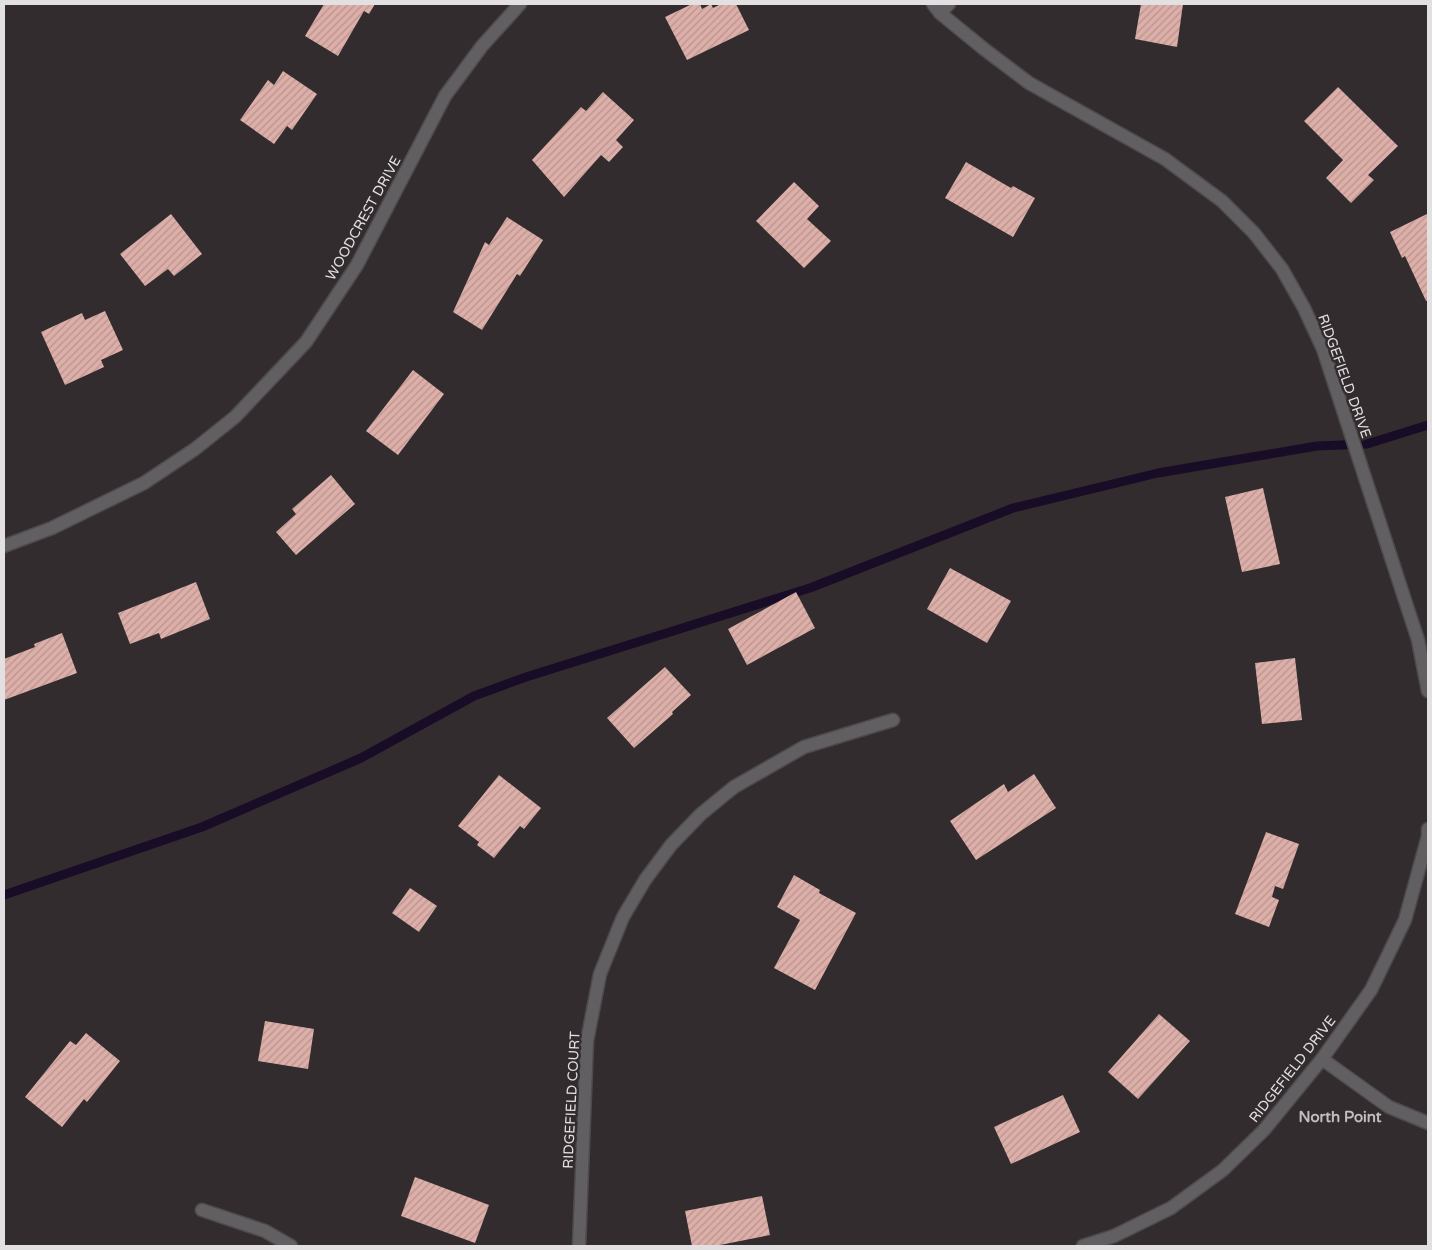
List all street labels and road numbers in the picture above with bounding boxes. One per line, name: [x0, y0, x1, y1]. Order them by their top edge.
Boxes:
street label: WOODCREST DRIVE: [322, 153, 405, 283]
street label: RIDGEFIELD DRIVE: [1314, 312, 1375, 441]
street label: RIDGEFIELD DRIVE: [1245, 1012, 1339, 1126]
street label: RIDGEFIELD COURT: [559, 1030, 584, 1169]

